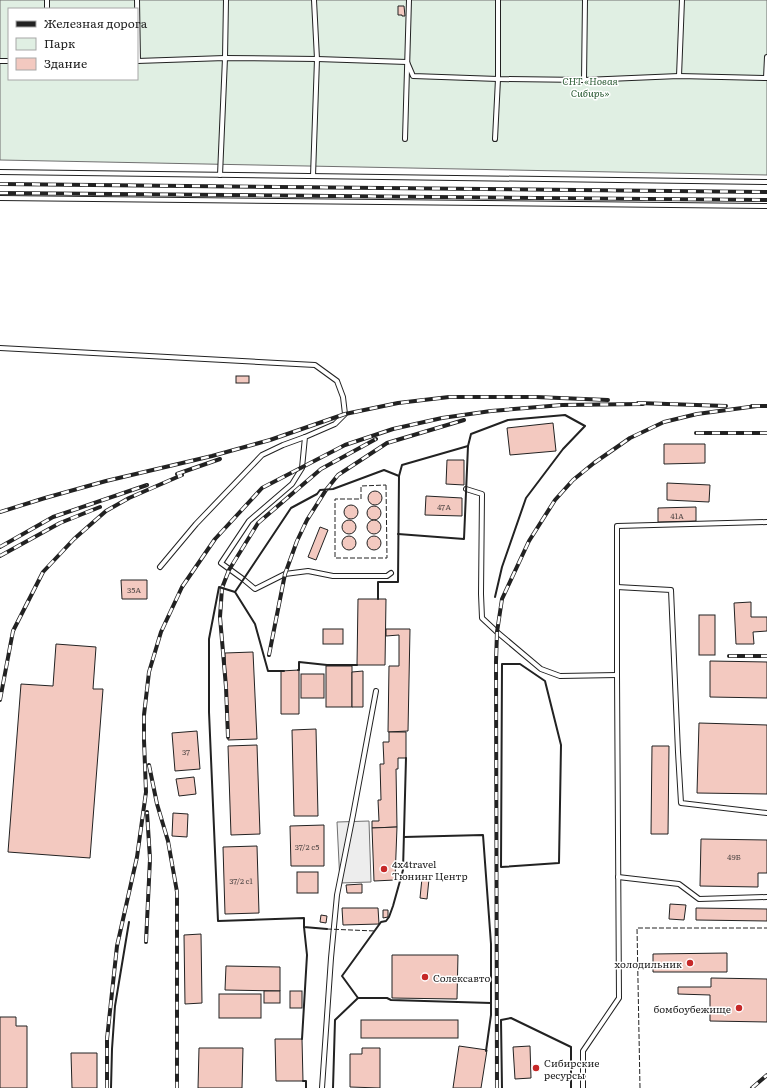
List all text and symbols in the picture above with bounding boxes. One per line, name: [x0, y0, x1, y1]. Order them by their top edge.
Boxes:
legend: [8, 8, 138, 80]
text: Железная дорога: [44, 14, 148, 32]
text: Парк: [44, 34, 75, 52]
text: Здание: [44, 54, 87, 72]
park label: СНТ «Новая Сибирь»: [562, 73, 619, 100]
house number: 47А: [437, 501, 451, 512]
house number: 41А: [670, 510, 684, 521]
house number: 35А: [127, 584, 141, 595]
house number: 37: [182, 746, 190, 757]
house number: 37/2 с5: [295, 841, 319, 852]
house number: 49Б: [727, 851, 741, 862]
place label: 4x4travel Тюнинг Центр: [392, 856, 468, 883]
marker: 4x4travel Тюнинг Центр: [379, 864, 389, 874]
house number: 37/2 с1: [229, 875, 254, 886]
place label: холодильник: [615, 956, 682, 971]
marker: холодильник: [685, 958, 695, 968]
place label: Солексавто: [433, 970, 491, 985]
marker: Солексавто: [420, 972, 430, 982]
place label: бомбоубежище: [653, 1001, 731, 1016]
marker: бомбоубежище: [734, 1003, 744, 1013]
place label: Сибирские ресурсы: [544, 1055, 599, 1082]
marker: Сибирские ресурсы: [531, 1063, 541, 1073]

